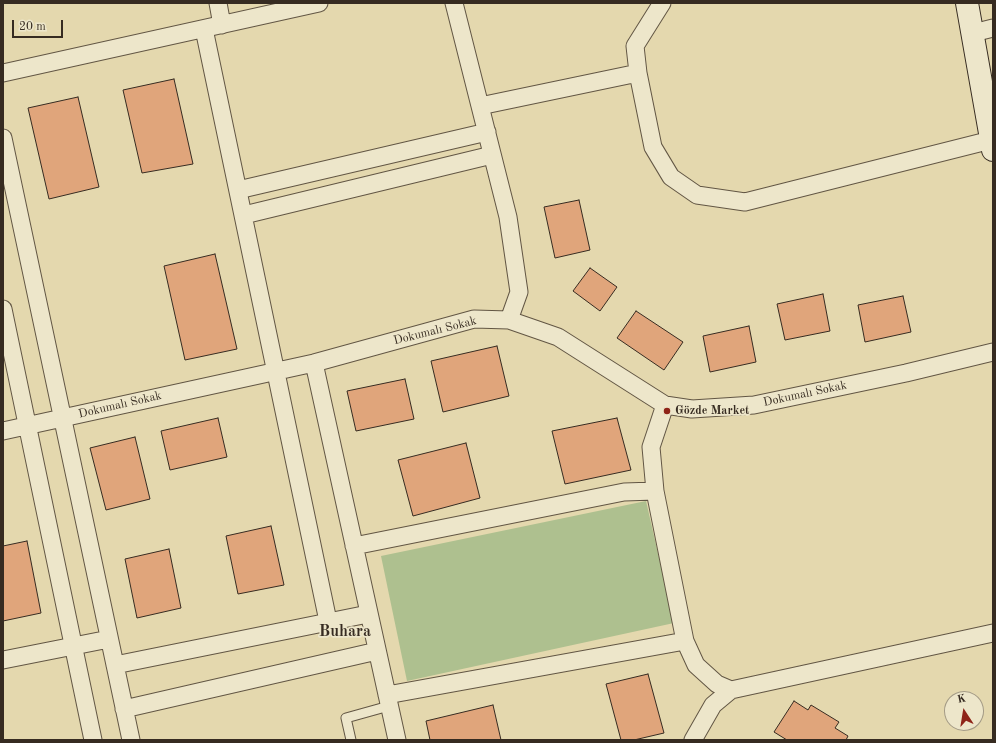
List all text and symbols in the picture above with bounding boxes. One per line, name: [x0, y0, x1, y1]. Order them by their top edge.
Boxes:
scale bar: [14, 12, 65, 38]
text: 20 m: [19, 21, 46, 33]
street label: Dokumalı Sokak: [392, 314, 478, 348]
street label: Dokumalı Sokak: [762, 378, 848, 410]
street label: Dokumalı Sokak: [77, 388, 163, 422]
place label: Gözde Market: [675, 404, 749, 418]
marker: Gözde Market: [662, 406, 672, 416]
district label: Buhara: [319, 622, 371, 642]
north arrow: [944, 691, 984, 731]
text: K: [956, 693, 967, 706]

